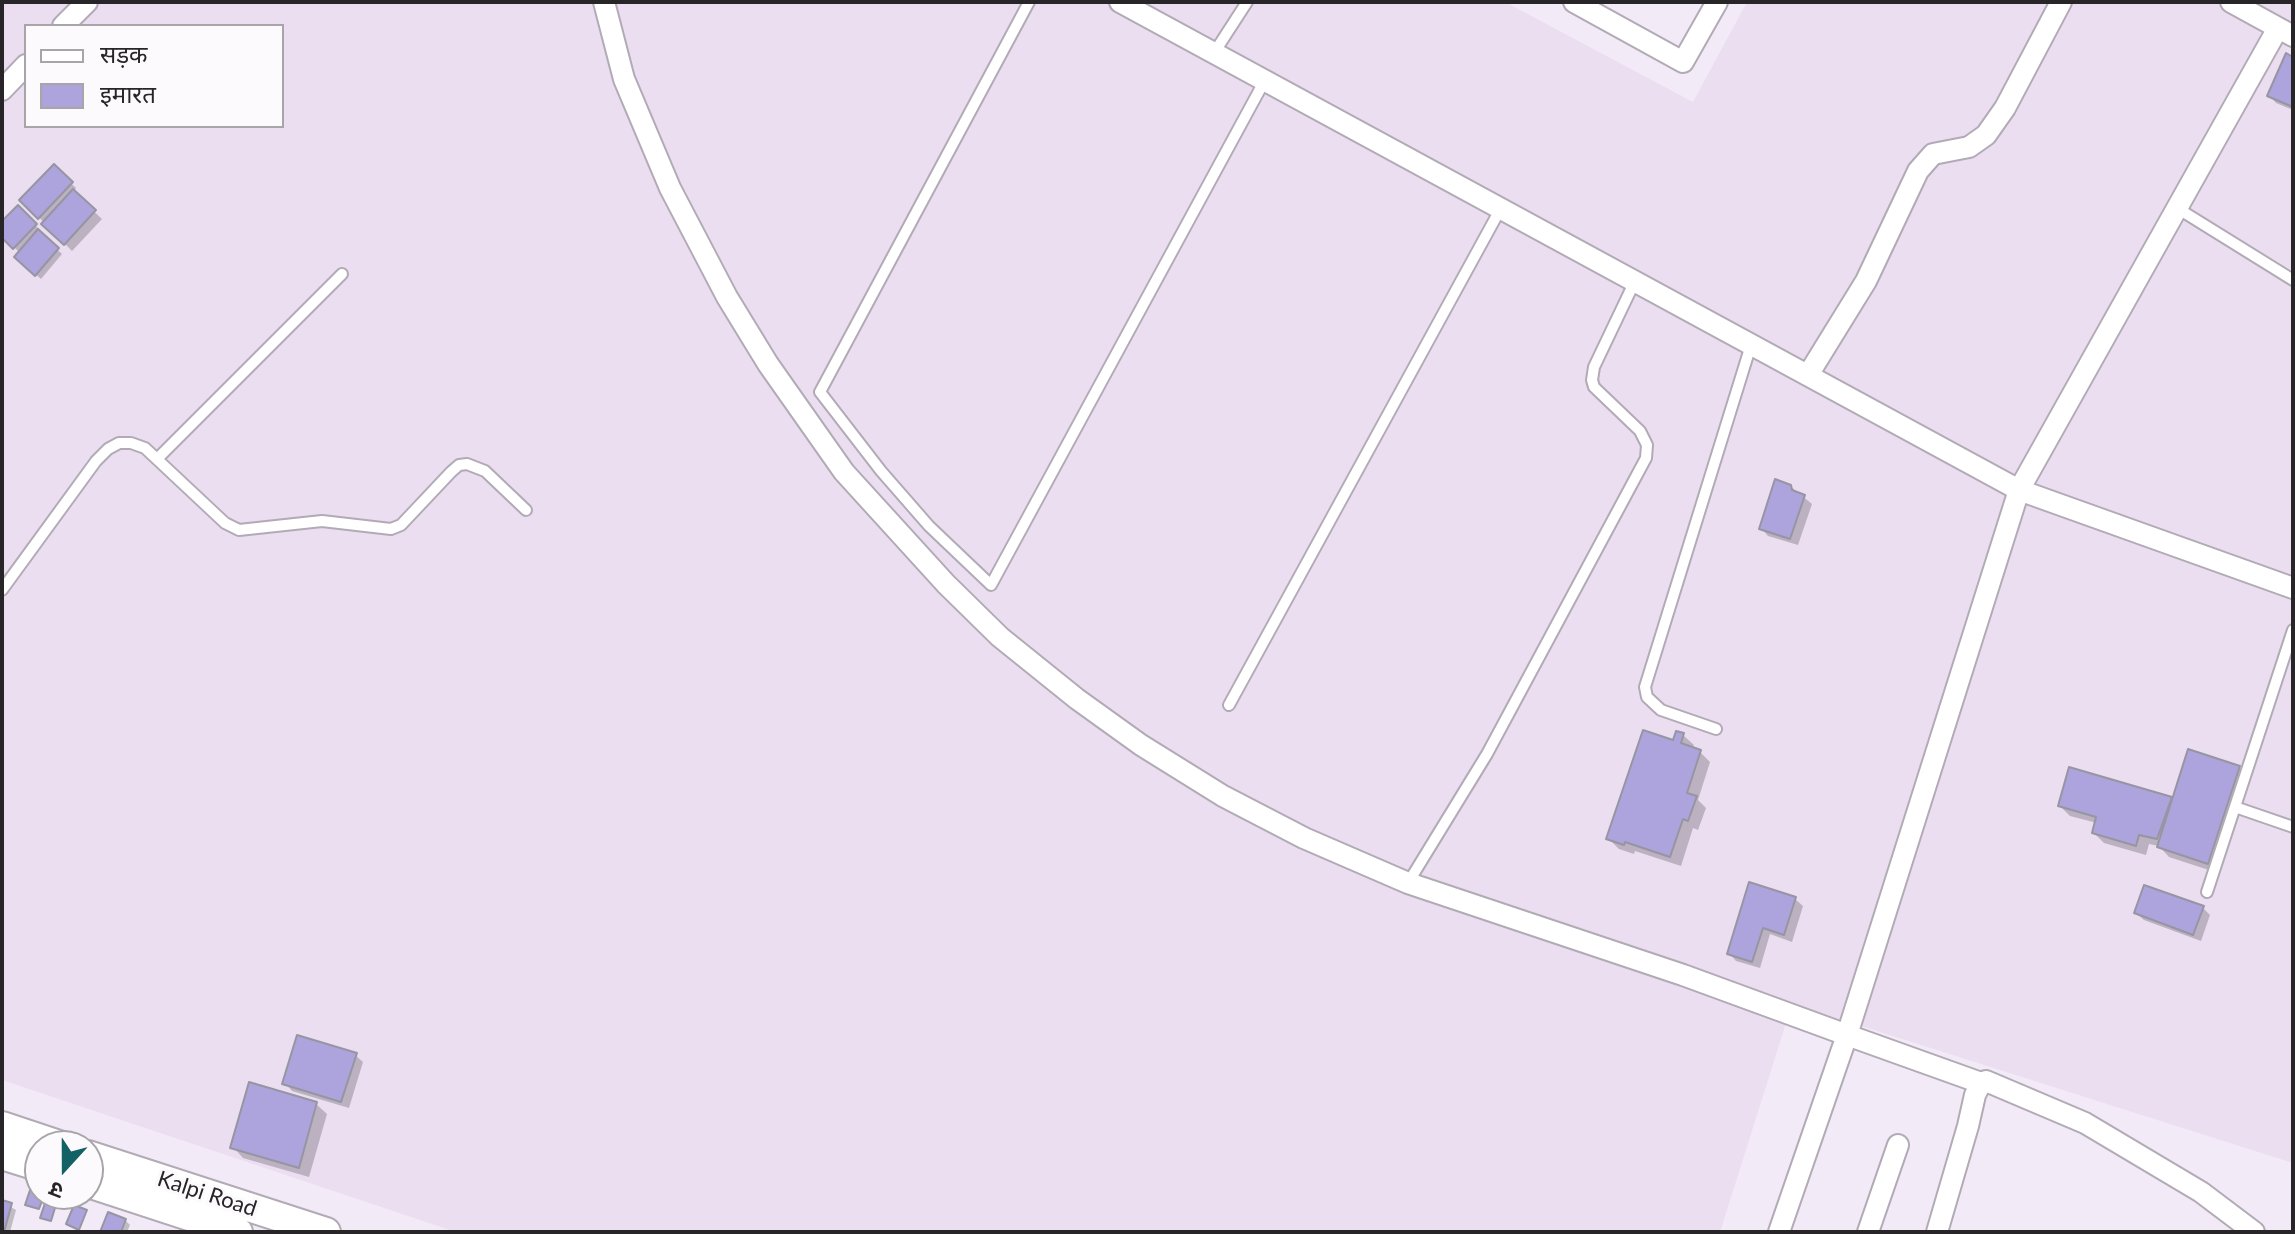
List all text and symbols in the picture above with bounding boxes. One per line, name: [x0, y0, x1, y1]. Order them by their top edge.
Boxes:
legend: [24, 24, 284, 128]
text: सड़क: [100, 39, 148, 68]
text: इमारत: [100, 79, 156, 108]
north arrow: [24, 1130, 104, 1210]
street label: Kalpi Road: [154, 1166, 260, 1222]
text: उ: [45, 1176, 67, 1206]

